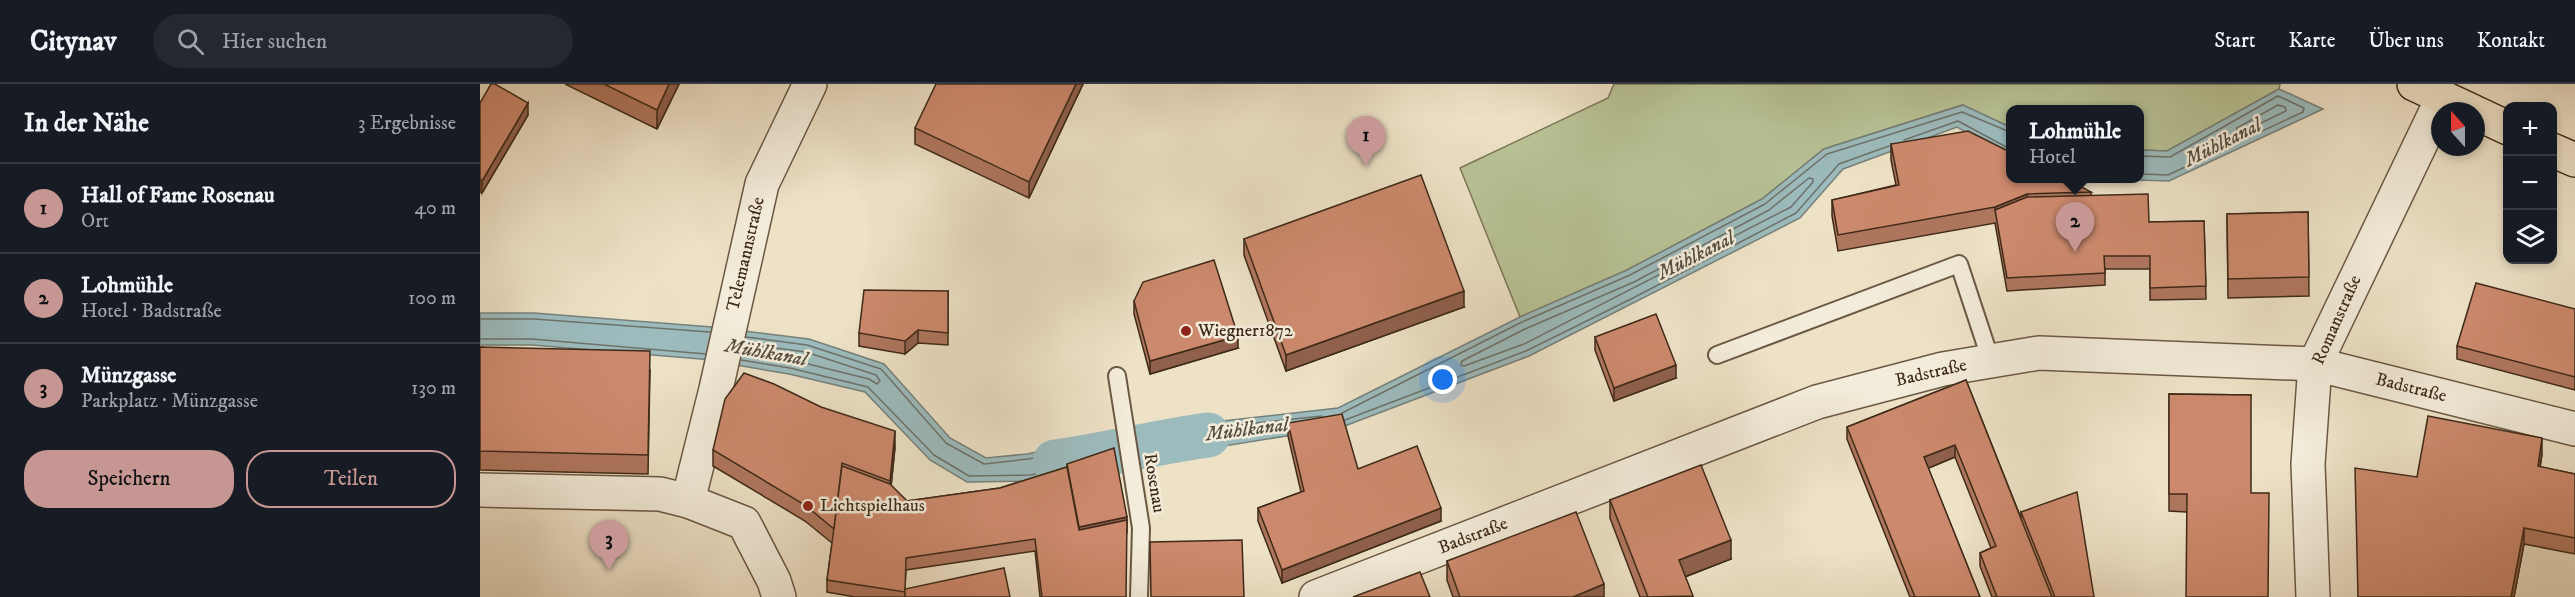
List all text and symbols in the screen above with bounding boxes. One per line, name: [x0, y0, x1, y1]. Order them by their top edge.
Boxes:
search box: [153, 14, 573, 68]
text: Citynav: [30, 24, 117, 59]
icon: search: [174, 25, 207, 58]
text: Hier suchen: [222, 28, 327, 55]
text: Start: [2214, 28, 2256, 54]
text: Karte: [2289, 28, 2335, 54]
text: Über uns: [2368, 28, 2444, 54]
text: Kontakt: [2477, 28, 2545, 54]
north arrow: [2431, 102, 2485, 156]
map controls: [2503, 102, 2557, 264]
button: +: [2503, 102, 2557, 156]
popup: [2006, 105, 2144, 183]
text: In der Nähe: [24, 107, 149, 140]
text: 3 Ergebnisse: [358, 111, 456, 136]
water label: Mühlkanal: [2179, 112, 2267, 174]
pin: 1: [1346, 116, 1386, 166]
text: Lohmühle: [2029, 118, 2121, 145]
text: Hotel: [2029, 145, 2076, 170]
button: −: [2503, 156, 2557, 210]
text: Hall of Fame Rosenau: [81, 182, 275, 209]
street label: Telemannstraße: [722, 195, 770, 313]
text: 1: [40, 196, 47, 221]
text: 40 m: [414, 196, 456, 221]
pin: 2: [2056, 202, 2094, 252]
text: Ort: [81, 209, 109, 234]
button: layers: [2503, 210, 2557, 264]
water label: Mühlkanal: [1652, 225, 1740, 287]
text: Lohmühle: [81, 272, 173, 299]
street label: Romanstraße: [2307, 272, 2367, 368]
text: 2: [39, 286, 48, 311]
text: 100 m: [408, 286, 456, 311]
text: Hotel · Badstraße: [81, 299, 222, 324]
place label: Wiegner1872: [1197, 320, 1293, 342]
marker: Wiegner1872: [1179, 324, 1193, 338]
water label: Mühlkanal: [721, 333, 811, 373]
street label: Badstraße: [1893, 354, 1969, 392]
text: Münzgasse: [81, 362, 176, 389]
your location: [1428, 365, 1457, 394]
street label: Badstraße: [2373, 369, 2449, 407]
text: 3: [40, 376, 47, 401]
text: 130 m: [411, 376, 456, 401]
text: Parkplatz · Münzgasse: [81, 389, 258, 414]
water label: Mühlkanal: [1202, 412, 1292, 448]
button: Speichern: [24, 450, 234, 508]
button: Teilen: [246, 450, 456, 508]
street label: Rosenau: [1138, 452, 1170, 515]
place label: Lichtspielhaus: [820, 495, 925, 517]
marker: Lichtspielhaus: [801, 499, 815, 513]
street label: Badstraße: [1435, 513, 1511, 559]
pin: 3: [590, 520, 628, 570]

